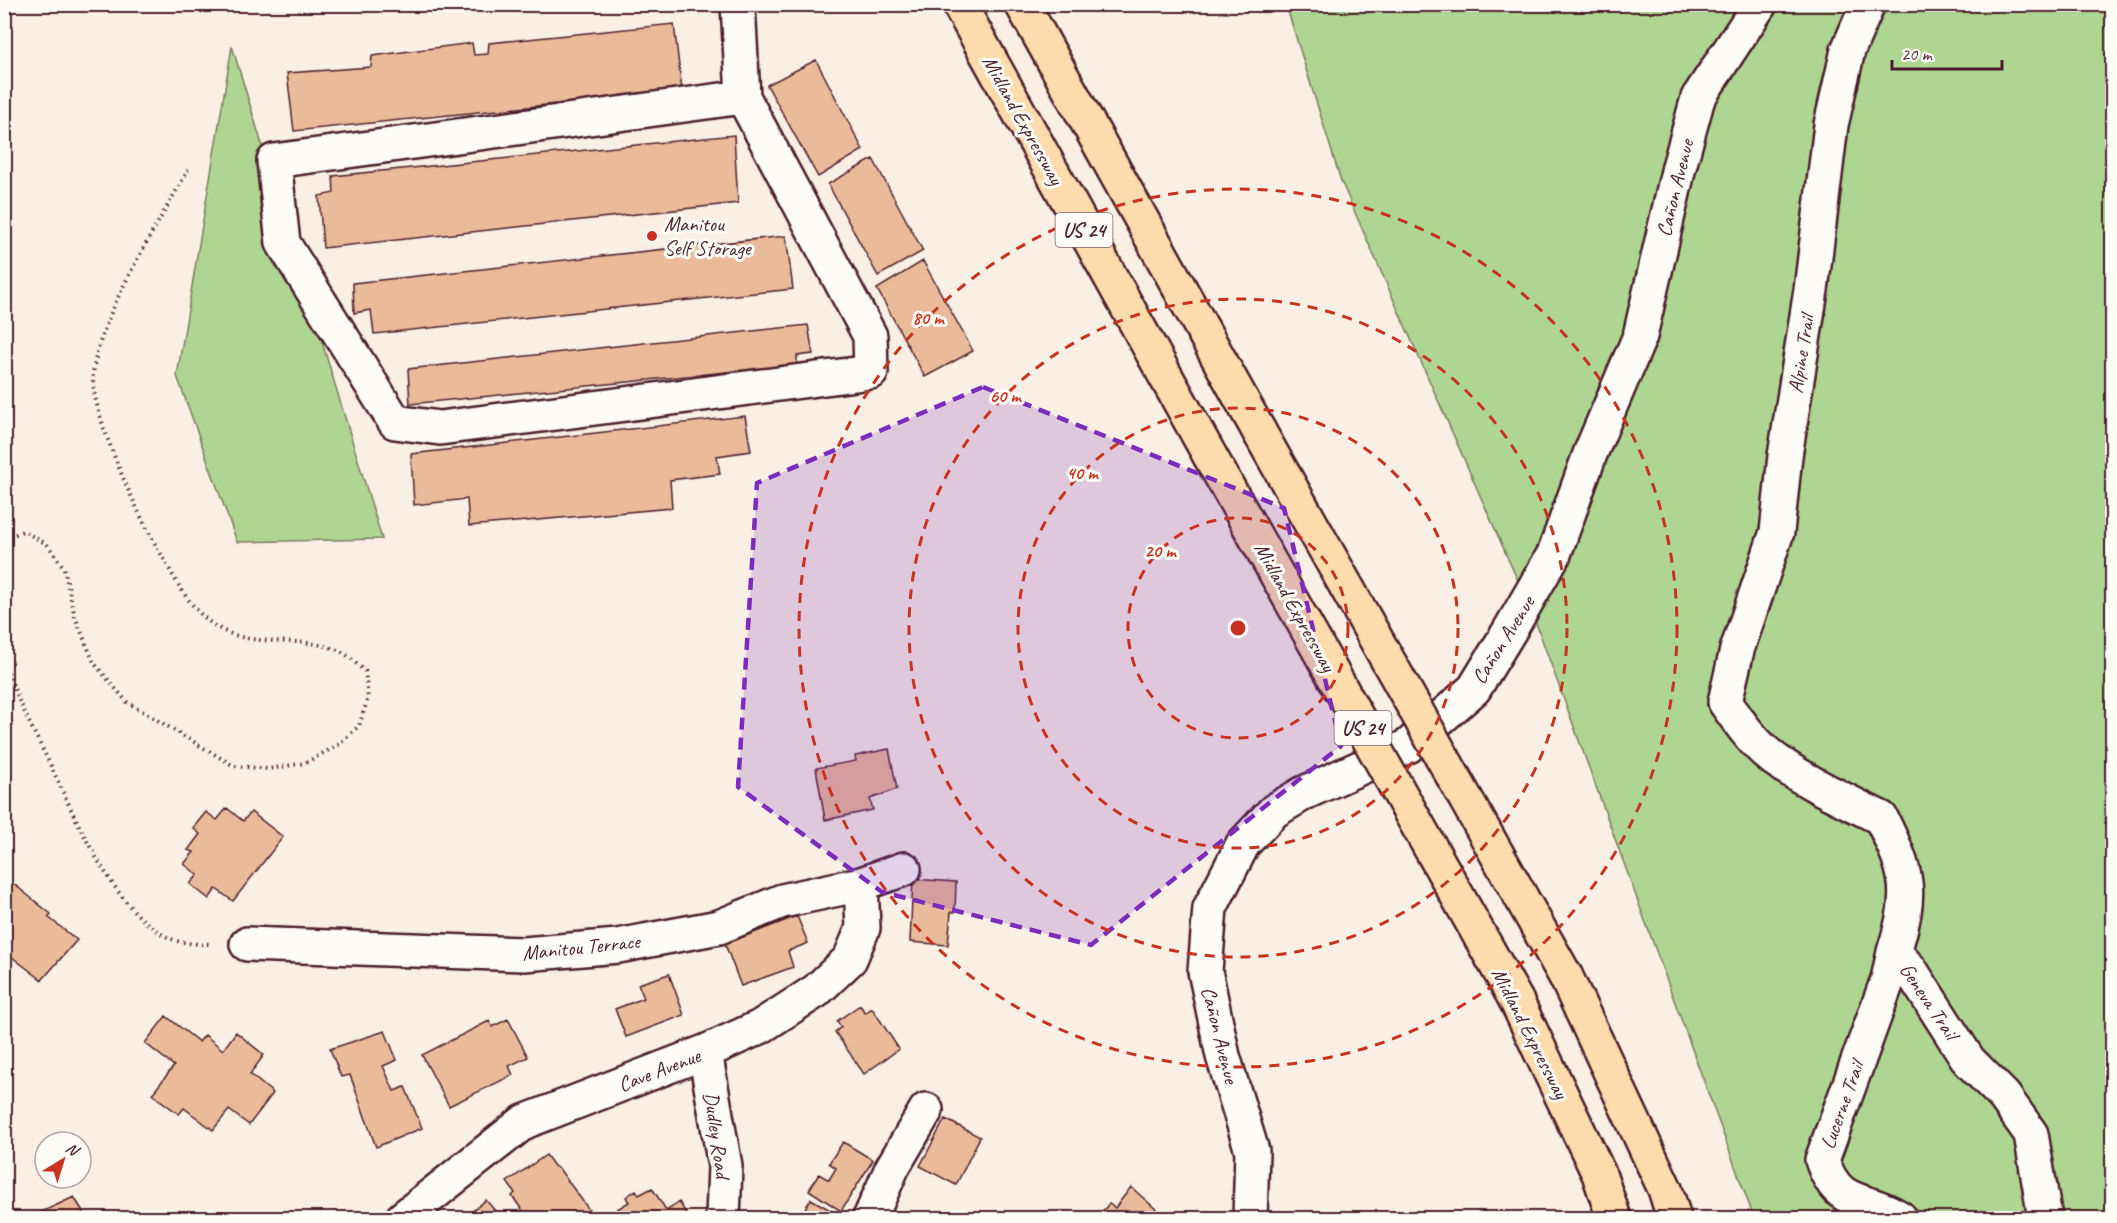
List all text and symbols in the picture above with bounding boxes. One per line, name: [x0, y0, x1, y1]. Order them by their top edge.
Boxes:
scale bar: [1892, 33, 2002, 71]
text: 20 m: [1901, 43, 1934, 65]
street label: Midland Expressway: [977, 51, 1070, 191]
street label: Cañon Avenue: [1650, 135, 1700, 239]
place label: Manitou Self Storage: [664, 211, 753, 261]
road number: US 24: [1056, 213, 1112, 247]
marker: Manitou Self Storage: [645, 229, 659, 243]
text: 80 m: [913, 307, 945, 329]
street label: Alpine Trail: [1782, 310, 1821, 395]
text: 60 m: [989, 385, 1022, 407]
text: 40 m: [1067, 462, 1099, 484]
street label: Midland Expressway: [1249, 538, 1342, 678]
text: 20 m: [1145, 540, 1177, 562]
street label: Cañon Avenue: [1466, 589, 1541, 689]
centre of rings: [1228, 618, 1248, 638]
road number: US 24: [1334, 711, 1392, 745]
street label: Manitou Terrace: [521, 928, 643, 966]
street label: Geneva Trail: [1894, 958, 1966, 1047]
street label: Midland Expressway: [1486, 963, 1575, 1105]
street label: Cañon Avenue: [1195, 984, 1245, 1088]
street label: Cave Avenue: [614, 1042, 705, 1098]
street label: Lucerne Trail: [1814, 1055, 1871, 1152]
street label: Dudley Road: [698, 1090, 736, 1183]
north arrow: [33, 1130, 93, 1190]
text: N: [62, 1138, 84, 1162]

